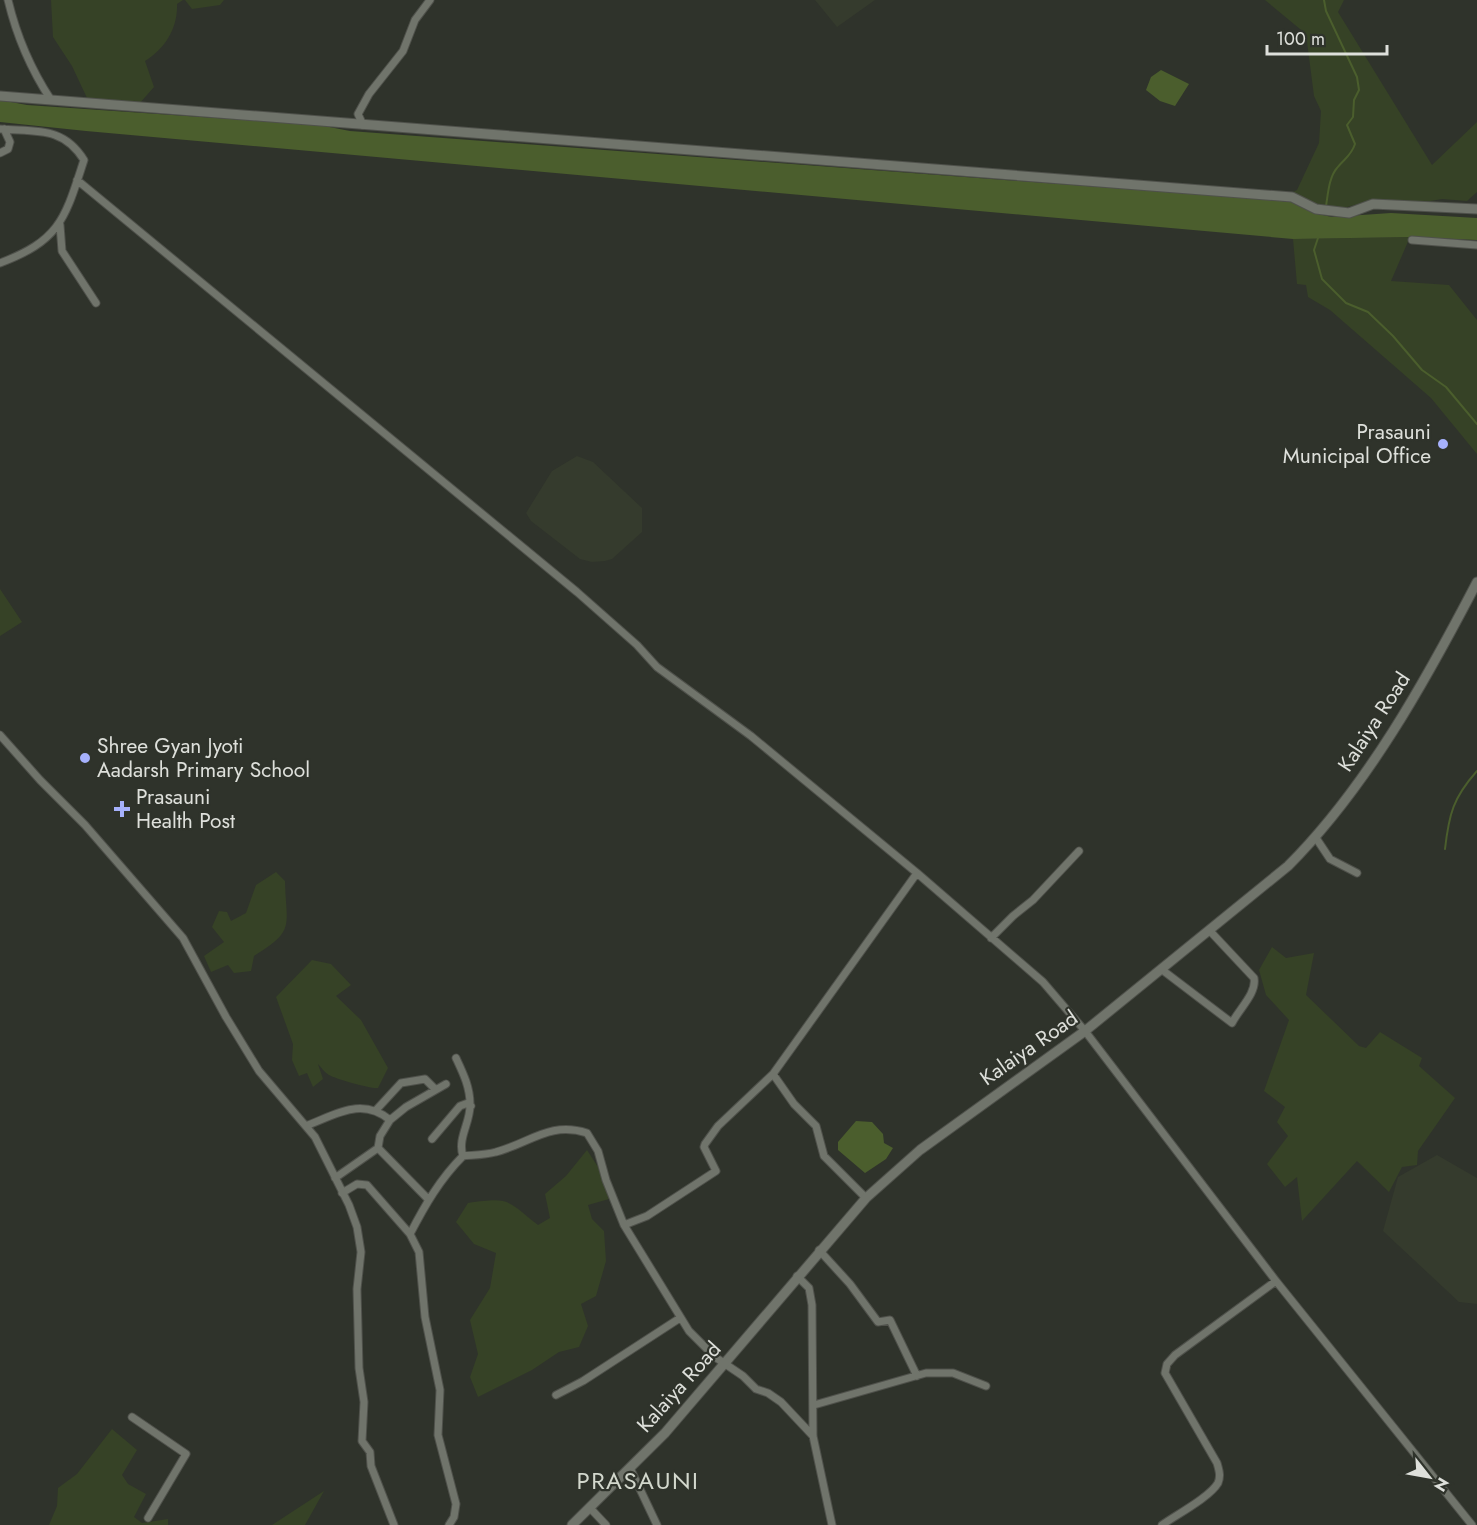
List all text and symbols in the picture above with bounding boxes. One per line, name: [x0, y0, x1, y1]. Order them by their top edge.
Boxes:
scale bar: [1267, 18, 1387, 56]
text: 100 m: [1276, 26, 1325, 52]
place label: Prasauni Municipal Office: [1283, 417, 1431, 471]
marker: Prasauni Municipal Office: [1436, 437, 1450, 451]
street label: Kalaiya Road: [1331, 666, 1417, 778]
place label: Shree Gyan Jyoti Aadarsh Primary School: [97, 731, 310, 785]
marker: Shree Gyan Jyoti Aadarsh Primary School: [78, 751, 92, 765]
place label: Prasauni Health Post: [136, 782, 235, 836]
marker: Prasauni Health Post: [113, 800, 131, 818]
street label: Kalaiya Road: [974, 1003, 1084, 1093]
street label: Kalaiya Road: [630, 1335, 728, 1439]
north arrow: [1399, 1447, 1459, 1507]
district label: PRASAUNI: [577, 1463, 699, 1498]
text: N: [1428, 1473, 1455, 1496]

